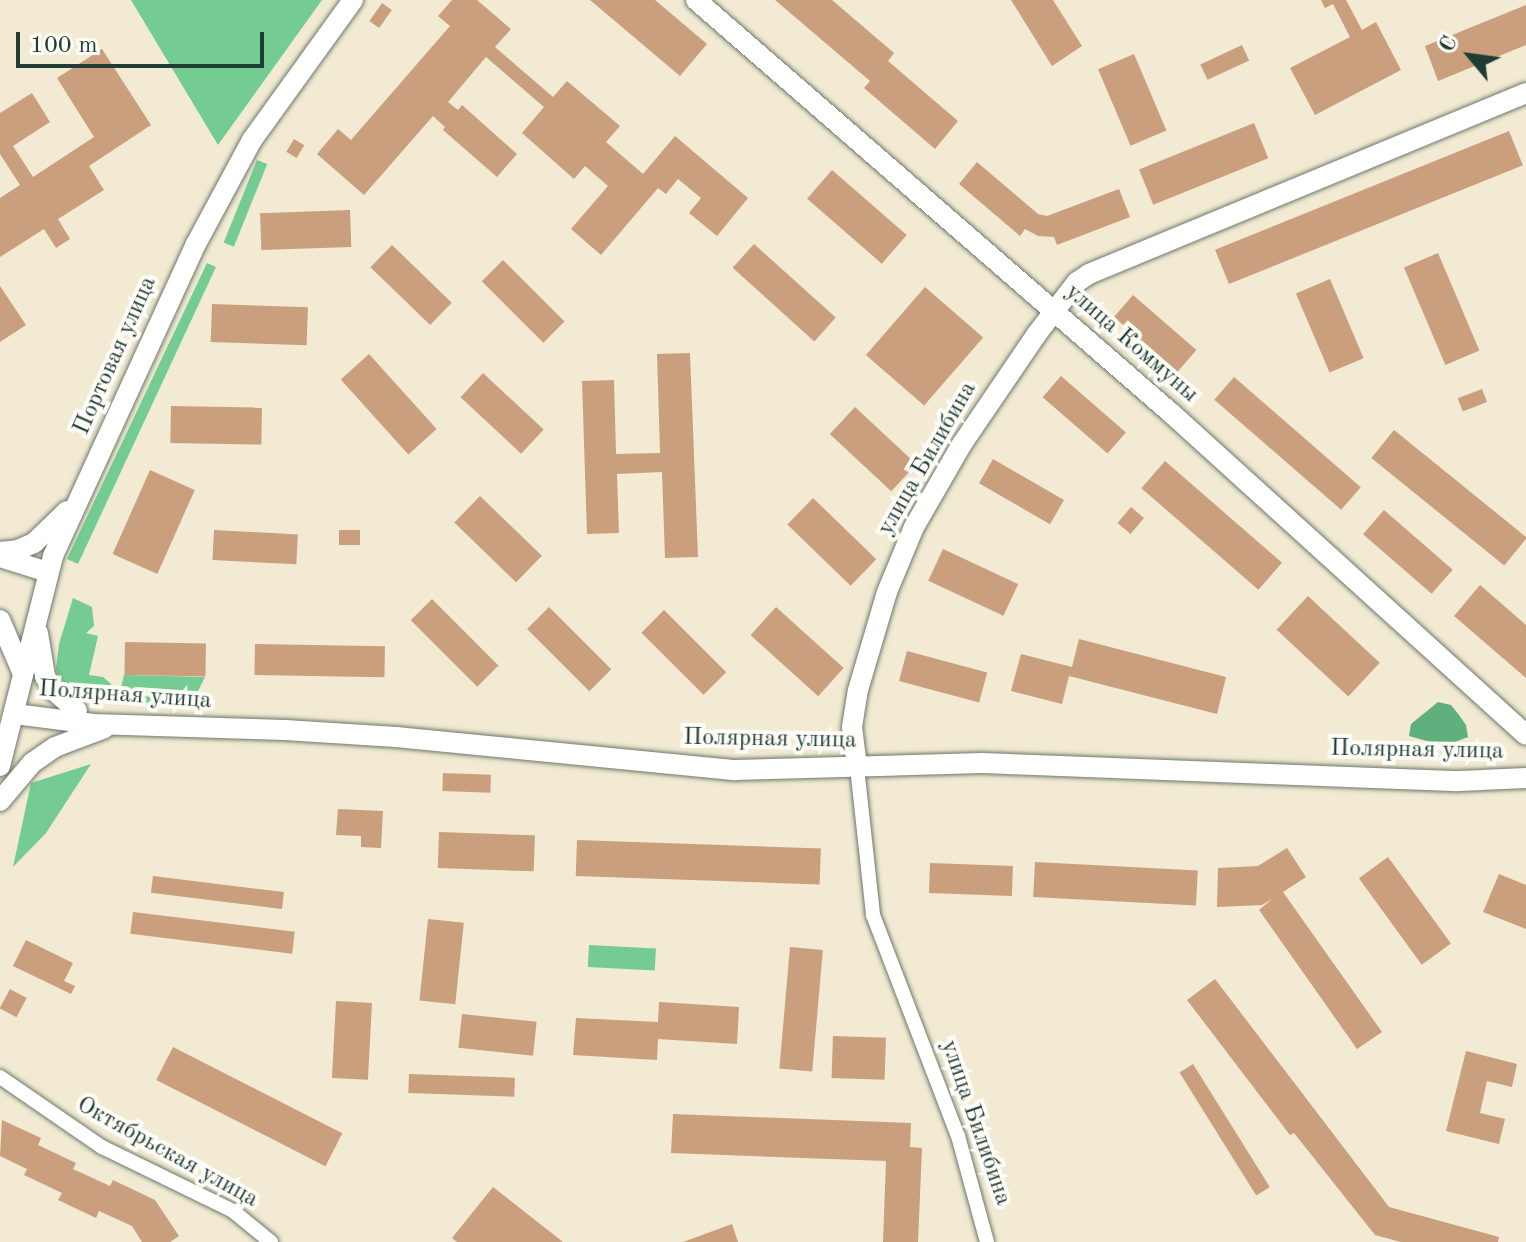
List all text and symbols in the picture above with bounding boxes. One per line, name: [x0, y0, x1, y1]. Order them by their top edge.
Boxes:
scale bar: [20, 16, 268, 66]
north arrow: [1430, 16, 1510, 96]
text: С: [1436, 33, 1462, 56]
text: 100 m: [30, 34, 98, 58]
street label: Портовая улица: [68, 272, 164, 440]
street label: улица Коммуны: [1059, 278, 1203, 410]
street label: улица Билибина: [872, 377, 984, 541]
street label: Полярная улица: [37, 676, 213, 716]
street label: Полярная улица: [683, 724, 857, 756]
street label: Полярная улица: [1330, 735, 1504, 767]
street label: улица Билибина: [933, 1037, 1017, 1209]
street label: Октябрьская улица: [71, 1091, 263, 1215]

